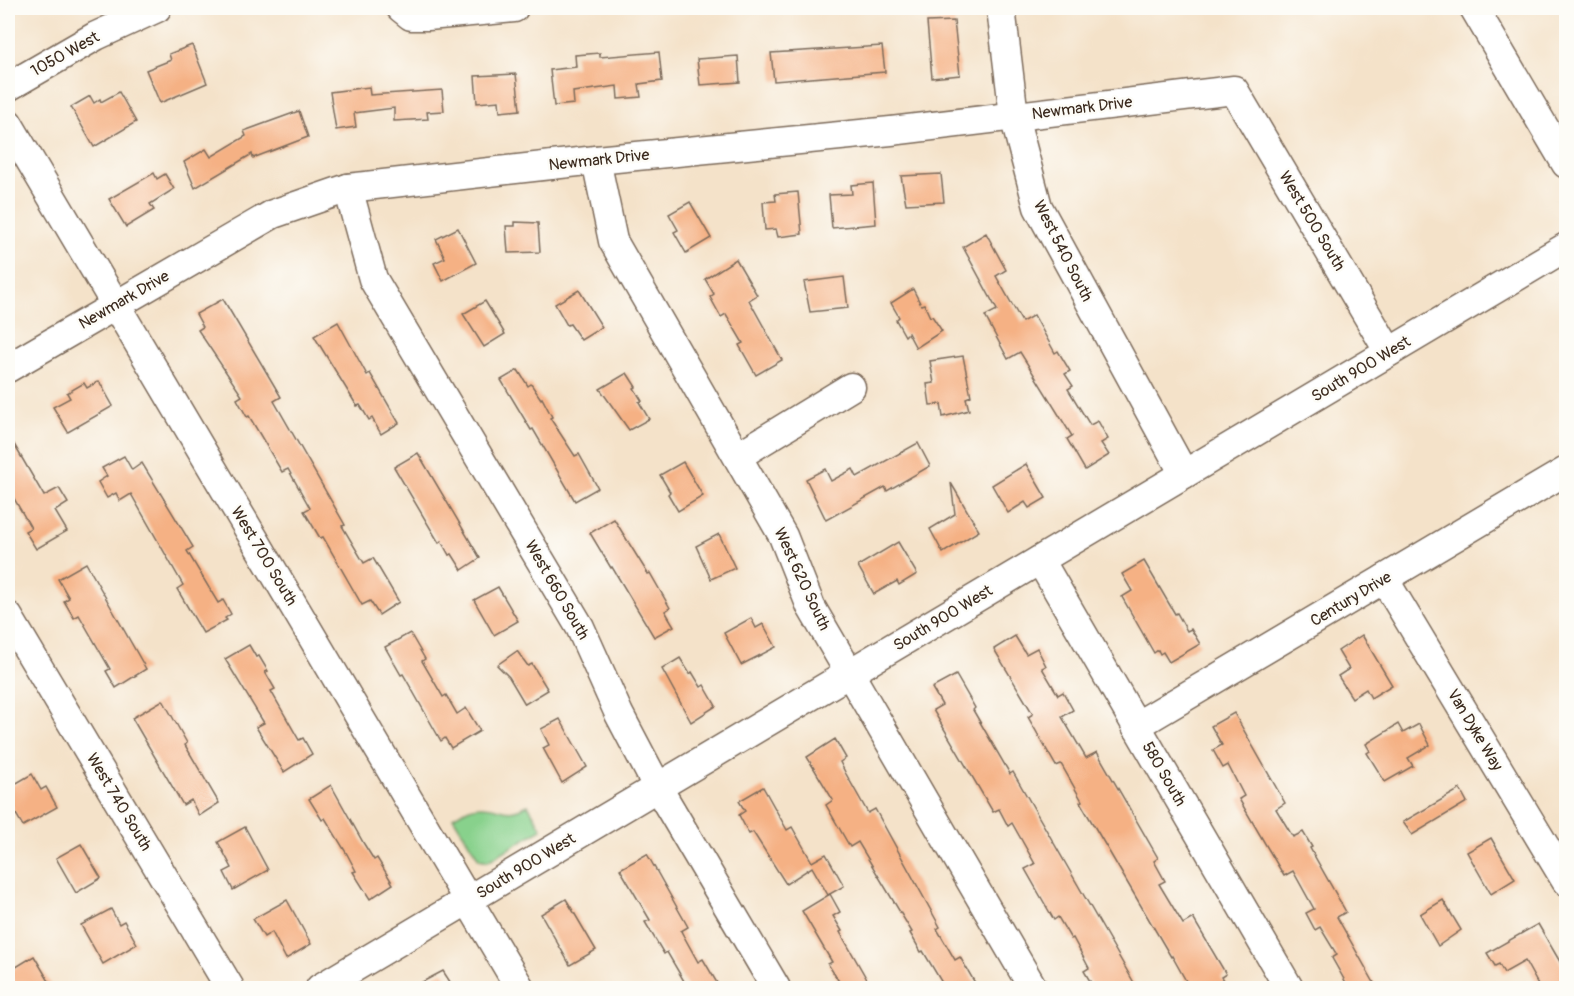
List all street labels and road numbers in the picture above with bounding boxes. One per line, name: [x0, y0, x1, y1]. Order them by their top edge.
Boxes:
street label: 1050 West: [27, 27, 103, 81]
street label: Newmark Drive: [1031, 92, 1134, 124]
street label: Newmark Drive: [548, 145, 650, 175]
street label: West 500 South: [1274, 168, 1350, 274]
street label: West 540 South: [1029, 197, 1097, 305]
street label: Newmark Drive: [75, 266, 173, 334]
street label: South 900 West: [1308, 331, 1415, 406]
street label: West 700 South: [226, 503, 302, 609]
street label: West 620 South: [769, 524, 835, 634]
street label: West 660 South: [520, 537, 594, 643]
street label: Century Drive: [1307, 567, 1395, 631]
street label: South 900 West: [890, 580, 997, 655]
street label: Van Dyke Way: [1443, 685, 1507, 775]
street label: 580 South: [1138, 738, 1190, 810]
street label: West 740 South: [82, 749, 156, 855]
street label: South 900 West: [473, 828, 580, 903]

